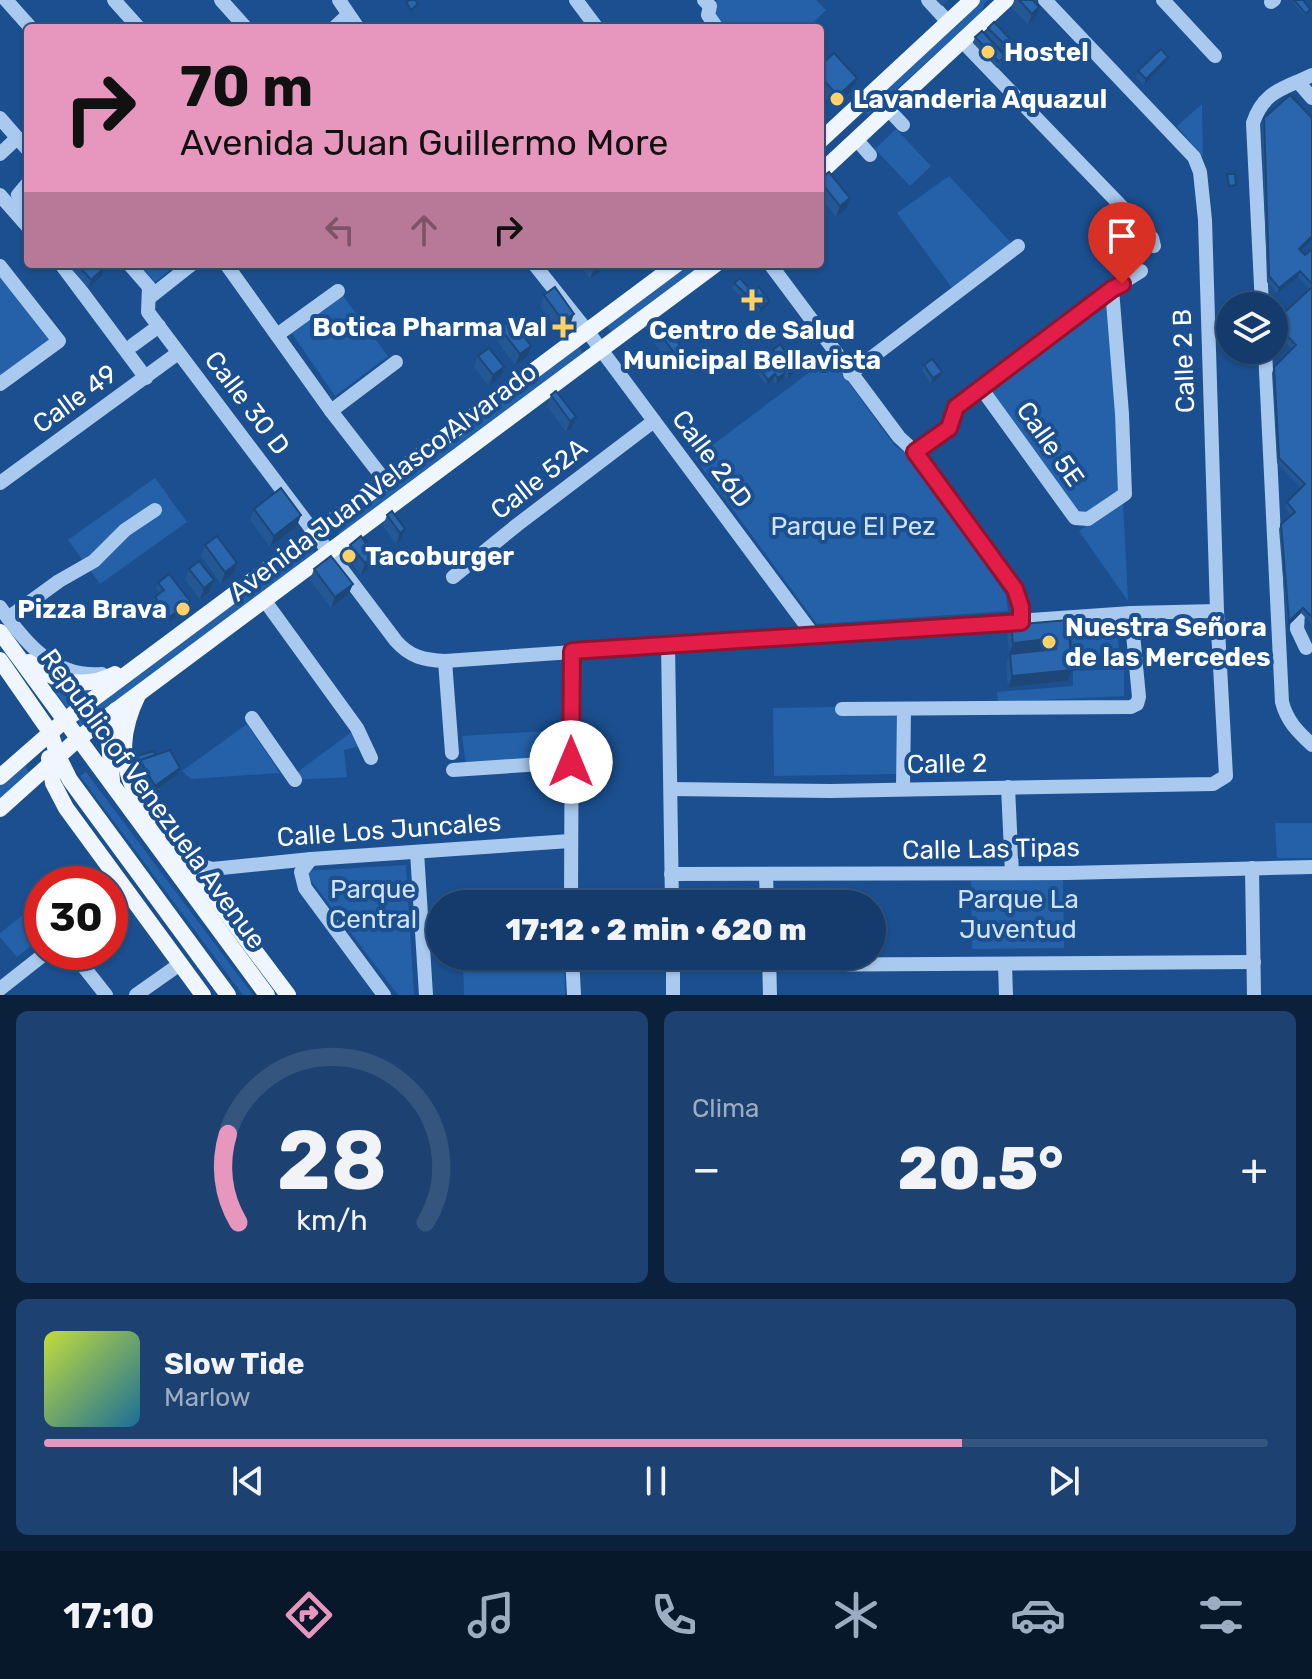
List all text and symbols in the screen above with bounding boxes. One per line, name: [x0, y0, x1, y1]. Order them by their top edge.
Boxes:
place label: Hostel: [1004, 37, 1089, 68]
marker: Hostel: [979, 43, 997, 61]
text: 70 m: [180, 54, 313, 120]
icon: right: [48, 56, 152, 160]
place label: Lavanderia Aquazul: [853, 84, 1107, 115]
marker: Lavanderia Aquazul: [828, 90, 846, 108]
text: Avenida Juan Guillermo More: [180, 121, 668, 164]
pin: [1088, 202, 1156, 284]
icon: left: [318, 208, 362, 252]
icon: ahead: [402, 208, 446, 252]
icon: right: [486, 208, 530, 252]
icon: arrive: [1100, 214, 1144, 258]
marker: Centro de Salud Municipal Bellavista: [741, 289, 763, 311]
map controls: [1216, 292, 1288, 364]
button: layers: [1216, 292, 1288, 364]
street label: Calle 2 B: [1167, 308, 1201, 414]
place label: Botica Pharma Val: [312, 312, 547, 343]
place label: Centro de Salud Municipal Bellavista: [623, 315, 881, 376]
marker: Botica Pharma Val: [554, 318, 572, 336]
street label: Calle 30 D: [198, 345, 296, 461]
street label: Avenida Juan Velasco Alvarado: [223, 356, 543, 608]
street label: Calle 49: [27, 358, 123, 440]
street label: Calle 5E: [1010, 396, 1090, 492]
street label: Calle 26D: [665, 404, 759, 514]
street label: Calle 52A: [485, 432, 593, 526]
park label: Parque El Pez: [770, 511, 936, 542]
place label: Tacoburger: [365, 541, 514, 572]
marker: Tacoburger: [340, 547, 358, 565]
place label: Pizza Brava: [17, 594, 167, 625]
marker: Pizza Brava: [174, 600, 192, 618]
place label: Nuestra Señora de las Mercedes: [1065, 612, 1271, 673]
marker: Nuestra Señora de las Mercedes: [1040, 633, 1058, 651]
street label: Republic of Venezuela Avenue: [34, 643, 272, 955]
position arrow: [529, 720, 613, 804]
street label: Calle 2: [906, 748, 988, 780]
street label: Calle Los Juncales: [276, 807, 502, 853]
street label: Calle Las Tipas: [902, 832, 1080, 866]
speed limit sign: 30: [24, 866, 128, 970]
park label: Parque Central: [329, 874, 417, 935]
park label: Parque La Juventud: [957, 884, 1079, 945]
text: 17:12 · 2 min · 620 m: [505, 912, 807, 948]
text: Clima: [692, 1093, 759, 1124]
text: 28: [277, 1111, 387, 1210]
text: 20.5°: [898, 1133, 1063, 1204]
text: −: [692, 1143, 721, 1195]
text: +: [1241, 1143, 1268, 1195]
text: km/h: [296, 1203, 368, 1237]
text: Slow Tide: [164, 1346, 304, 1382]
text: Marlow: [164, 1382, 251, 1413]
icon: previous: [226, 1459, 270, 1503]
icon: pause: [634, 1459, 678, 1503]
icon: next: [1042, 1459, 1086, 1503]
icon: directions: [281, 1587, 337, 1643]
icon: music: [463, 1587, 519, 1643]
icon: phone: [646, 1587, 702, 1643]
icon: climate: [828, 1587, 884, 1643]
icon: car: [1010, 1587, 1066, 1643]
icon: filters: [1193, 1587, 1249, 1643]
text: 17:10: [63, 1594, 155, 1637]

